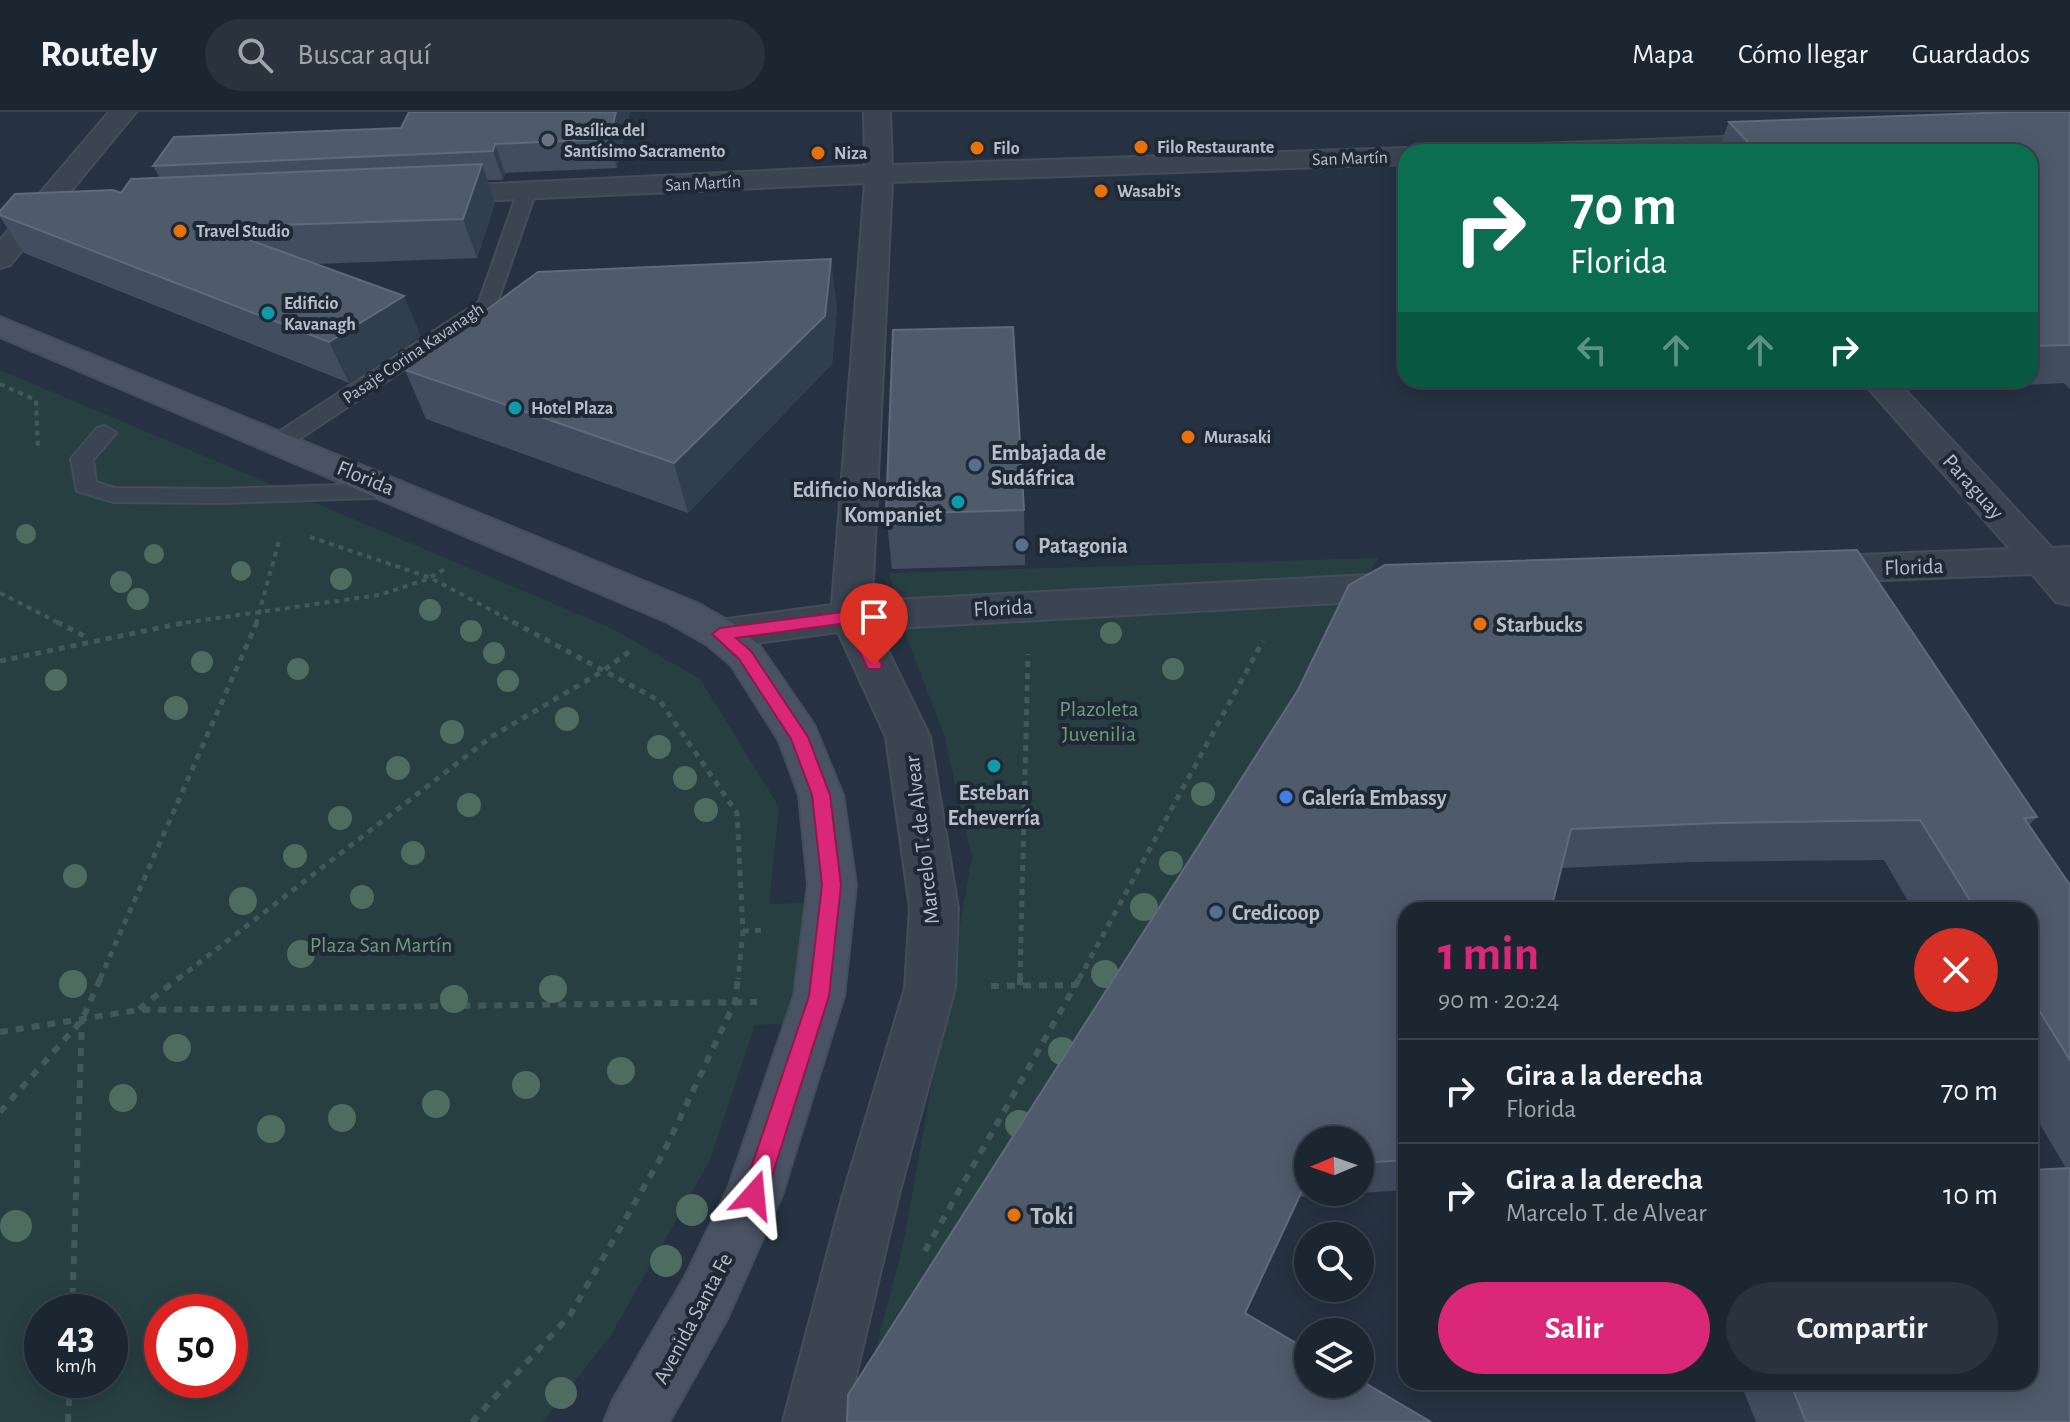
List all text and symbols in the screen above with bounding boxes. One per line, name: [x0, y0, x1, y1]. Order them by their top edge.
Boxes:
search box: [205, 19, 765, 91]
icon: search: [233, 33, 277, 77]
text: Routely: [40, 36, 157, 74]
text: Buscar aquí: [297, 40, 431, 70]
text: Mapa: [1632, 41, 1694, 69]
text: Cómo llegar: [1738, 41, 1868, 69]
text: Guardados: [1912, 41, 2030, 69]
place label: Basílica del Santísimo Sacramento: [564, 122, 726, 161]
marker: Basílica del Santísimo Sacramento: [539, 131, 557, 149]
marker: Filo Restaurante: [1132, 138, 1150, 156]
marker: Filo: [968, 139, 986, 157]
place label: Filo Restaurante: [1157, 139, 1274, 157]
place label: Filo: [993, 140, 1020, 158]
marker: Niza: [809, 144, 827, 162]
place label: Niza: [834, 145, 868, 163]
street label: San Martín: [1312, 149, 1388, 169]
street label: San Martín: [665, 173, 741, 195]
icon: right: [1438, 176, 1542, 280]
text: 70 m: [1570, 179, 1677, 235]
marker: Wasabi's: [1092, 182, 1110, 200]
place label: Wasabi's: [1117, 183, 1181, 201]
marker: Travel Studio: [171, 222, 189, 240]
place label: Travel Studio: [196, 223, 290, 241]
text: Florida: [1570, 244, 1667, 280]
place label: Edificio Kavanagh: [284, 295, 356, 334]
street label: Pasaje Corina Kavanagh: [340, 300, 487, 408]
marker: Edificio Kavanagh: [259, 304, 277, 322]
icon: left: [1570, 328, 1614, 372]
icon: ahead: [1654, 328, 1698, 372]
icon: ahead: [1738, 328, 1782, 372]
icon: right: [1822, 328, 1866, 372]
marker: Hotel Plaza: [506, 399, 524, 417]
place label: Hotel Plaza: [531, 400, 614, 418]
marker: Murasaki: [1179, 428, 1197, 446]
place label: Murasaki: [1204, 429, 1271, 447]
place label: Embajada de Sudáfrica: [991, 442, 1106, 489]
street label: Paraguay: [1939, 450, 2008, 524]
marker: Embajada de Sudáfrica: [966, 456, 984, 474]
street label: Florida: [334, 457, 397, 499]
place label: Edificio Nordiska Kompaniet: [792, 479, 943, 526]
marker: Edificio Nordiska Kompaniet: [949, 493, 967, 511]
place label: Patagonia: [1038, 535, 1128, 557]
marker: Patagonia: [1013, 536, 1031, 554]
street label: Florida: [1884, 555, 1944, 579]
pin: [840, 583, 908, 665]
icon: arrive: [852, 595, 896, 639]
street label: Florida: [973, 595, 1033, 621]
place label: Starbucks: [1496, 614, 1583, 636]
marker: Starbucks: [1471, 615, 1489, 633]
park label: Plazoleta Juvenilia: [1059, 698, 1139, 745]
street label: Marcelo T. de Alvear: [901, 754, 943, 925]
marker: Esteban Echeverría: [985, 757, 1003, 775]
place label: Esteban Echeverría: [948, 782, 1041, 829]
place label: Galería Embassy: [1302, 787, 1447, 810]
marker: Galería Embassy: [1277, 788, 1295, 806]
place label: Credicoop: [1232, 902, 1320, 924]
marker: Credicoop: [1207, 903, 1225, 921]
button: close: [1914, 928, 1998, 1012]
text: 1 min: [1438, 931, 1539, 979]
park label: Plaza San Martín: [310, 934, 452, 956]
text: 90 m · 20:24: [1438, 987, 1559, 1013]
text: Gira a la derecha: [1506, 1061, 1703, 1091]
icon: right: [1438, 1069, 1482, 1113]
text: 70 m: [1941, 1076, 1998, 1106]
text: Florida: [1506, 1096, 1576, 1122]
north arrow: [1294, 1126, 1374, 1206]
map controls: [1294, 1126, 1374, 1398]
position arrow: [712, 1153, 796, 1237]
text: Gira a la derecha: [1506, 1165, 1703, 1195]
icon: right: [1438, 1173, 1482, 1217]
text: 10 m: [1943, 1180, 1998, 1210]
text: Marcelo T. de Alvear: [1506, 1200, 1707, 1226]
place label: Toki: [1030, 1203, 1074, 1229]
marker: Toki: [1005, 1206, 1023, 1224]
button: search: [1294, 1222, 1374, 1302]
street label: Avenida Santa Fe: [649, 1250, 736, 1387]
button: Salir: [1438, 1282, 1710, 1374]
button: Compartir: [1726, 1282, 1998, 1374]
speed limit sign: 50: [144, 1294, 248, 1398]
text: 43: [57, 1316, 95, 1356]
button: layers: [1294, 1318, 1374, 1398]
text: km/h: [55, 1356, 97, 1376]

